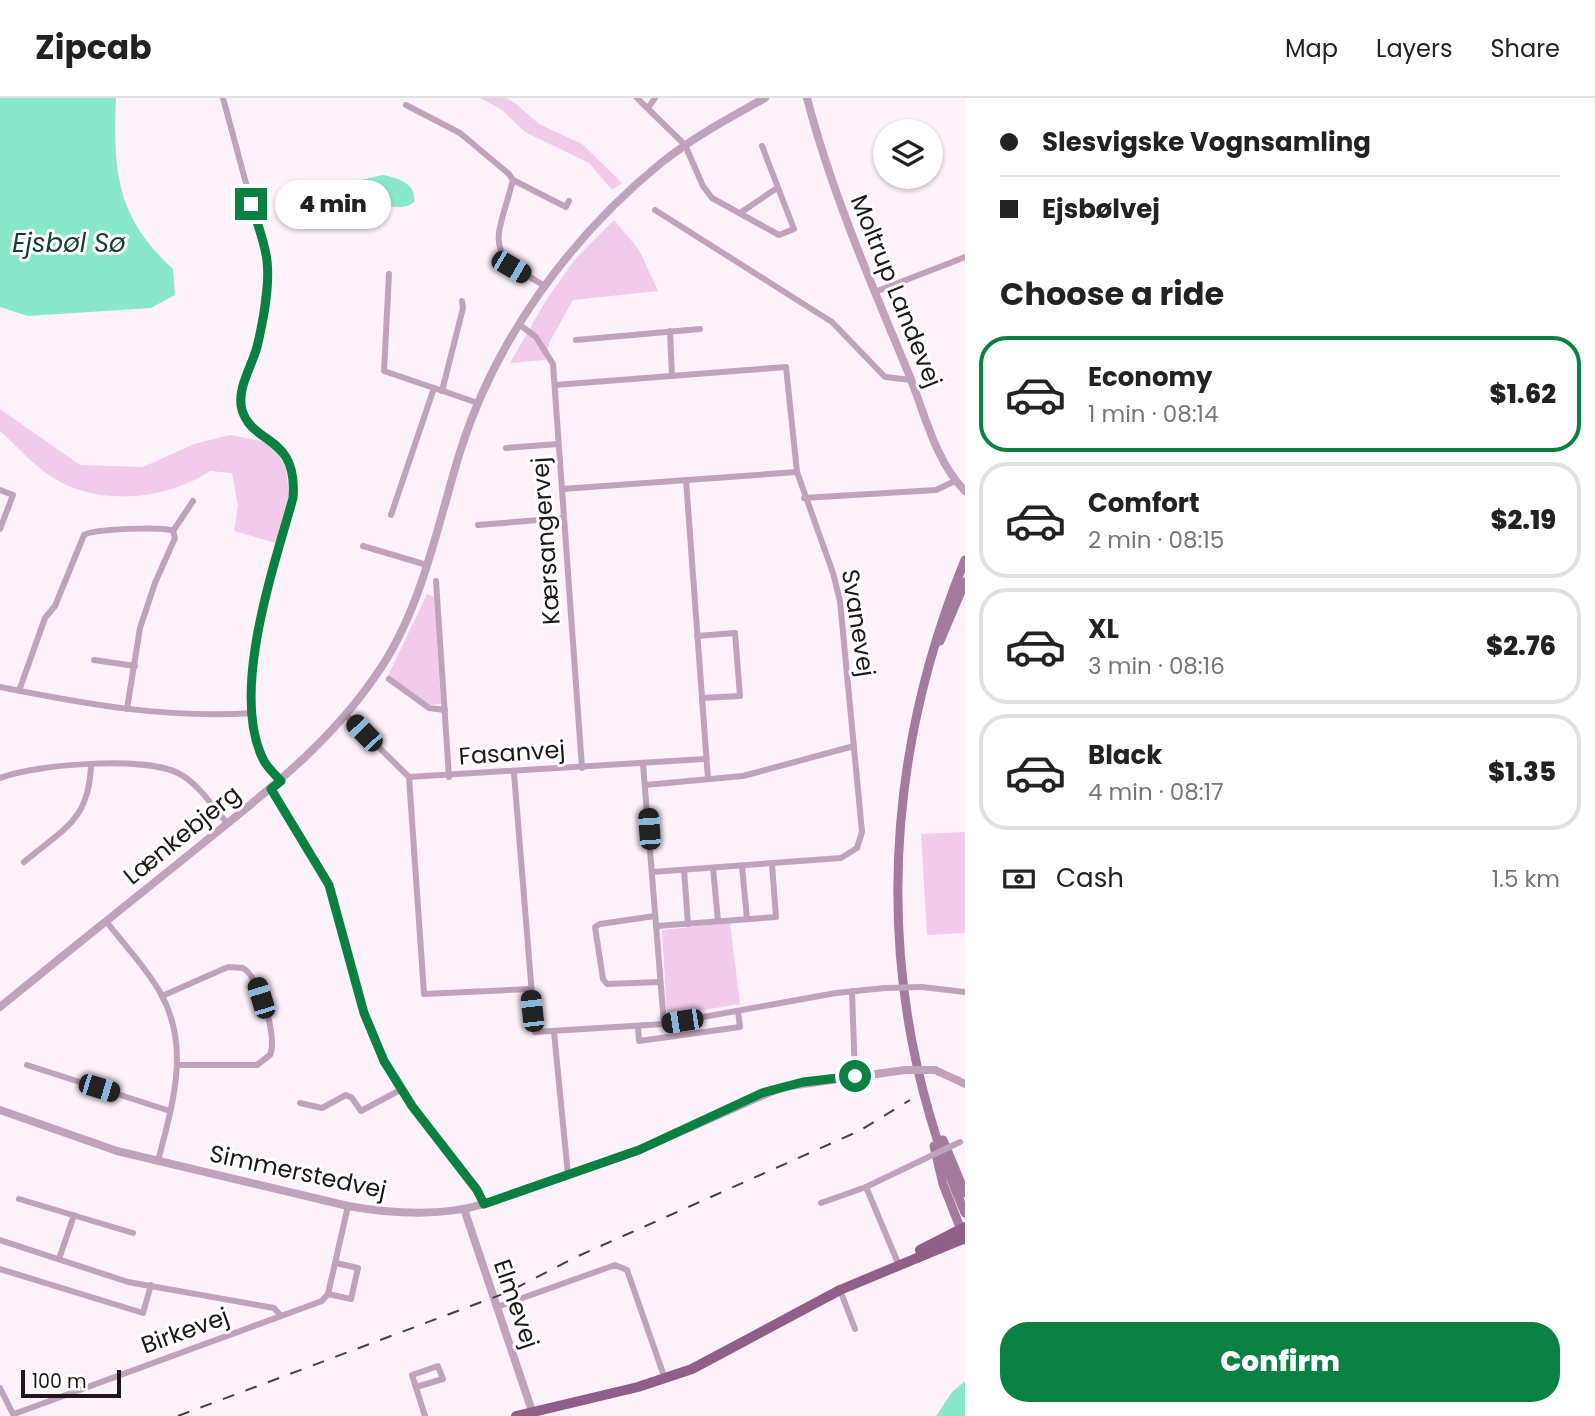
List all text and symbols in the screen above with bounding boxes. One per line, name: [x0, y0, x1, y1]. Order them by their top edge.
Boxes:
text: Zipcab: [35, 24, 152, 71]
text: Map: [1285, 32, 1338, 65]
text: Layers: [1376, 32, 1452, 65]
text: Share: [1490, 32, 1560, 65]
map controls: [873, 119, 943, 189]
button: layers: [873, 119, 943, 189]
text: Slesvigske Vognsamling: [1042, 124, 1371, 160]
callout: 4 min: [276, 180, 391, 228]
route end: [235, 188, 267, 220]
text: 4 min: [299, 188, 367, 220]
street label: Moltrup Landevej: [843, 190, 950, 392]
text: Ejsbølvej: [1042, 191, 1160, 227]
water label: Ejsbøl Sø: [12, 225, 126, 261]
car: [488, 247, 535, 287]
text: Choose a ride: [1000, 271, 1224, 316]
text: Economy: [1088, 359, 1212, 395]
icon: car: [1004, 363, 1067, 426]
text: $1.62: [1490, 376, 1556, 412]
text: 1 min · 08:14: [1088, 398, 1218, 430]
street label: Kærsangervej: [523, 456, 568, 626]
text: Comfort: [1088, 485, 1200, 521]
icon: car: [1004, 489, 1067, 552]
text: $2.19: [1490, 502, 1556, 538]
text: 2 min · 08:15: [1088, 524, 1224, 556]
street label: Svanevej: [834, 567, 883, 679]
text: XL: [1088, 611, 1119, 647]
icon: car: [1004, 615, 1067, 678]
text: $2.76: [1486, 628, 1556, 664]
text: 3 min · 08:16: [1088, 650, 1225, 682]
car: [342, 711, 387, 755]
street label: Fasanvej: [458, 732, 566, 773]
text: Black: [1088, 737, 1162, 773]
icon: car: [1004, 741, 1067, 804]
text: $1.35: [1488, 754, 1556, 790]
text: 4 min · 08:17: [1088, 776, 1224, 808]
street label: Lænkebjerg: [116, 777, 247, 892]
car: [638, 807, 661, 851]
icon: cash: [1000, 860, 1038, 898]
text: Cash: [1056, 860, 1124, 896]
text: 1.5 km: [1492, 863, 1560, 895]
car: [245, 975, 278, 1021]
car: [520, 989, 545, 1033]
car: [660, 1007, 705, 1035]
route start: [839, 1060, 871, 1092]
car: [76, 1072, 123, 1104]
street label: Simmerstedvej: [207, 1137, 390, 1206]
street label: Elmevej: [486, 1255, 547, 1353]
street label: Birkevej: [136, 1299, 233, 1362]
button: Confirm: [1000, 1322, 1560, 1402]
scale bar: [21, 1367, 121, 1399]
text: 100 m: [32, 1368, 87, 1395]

